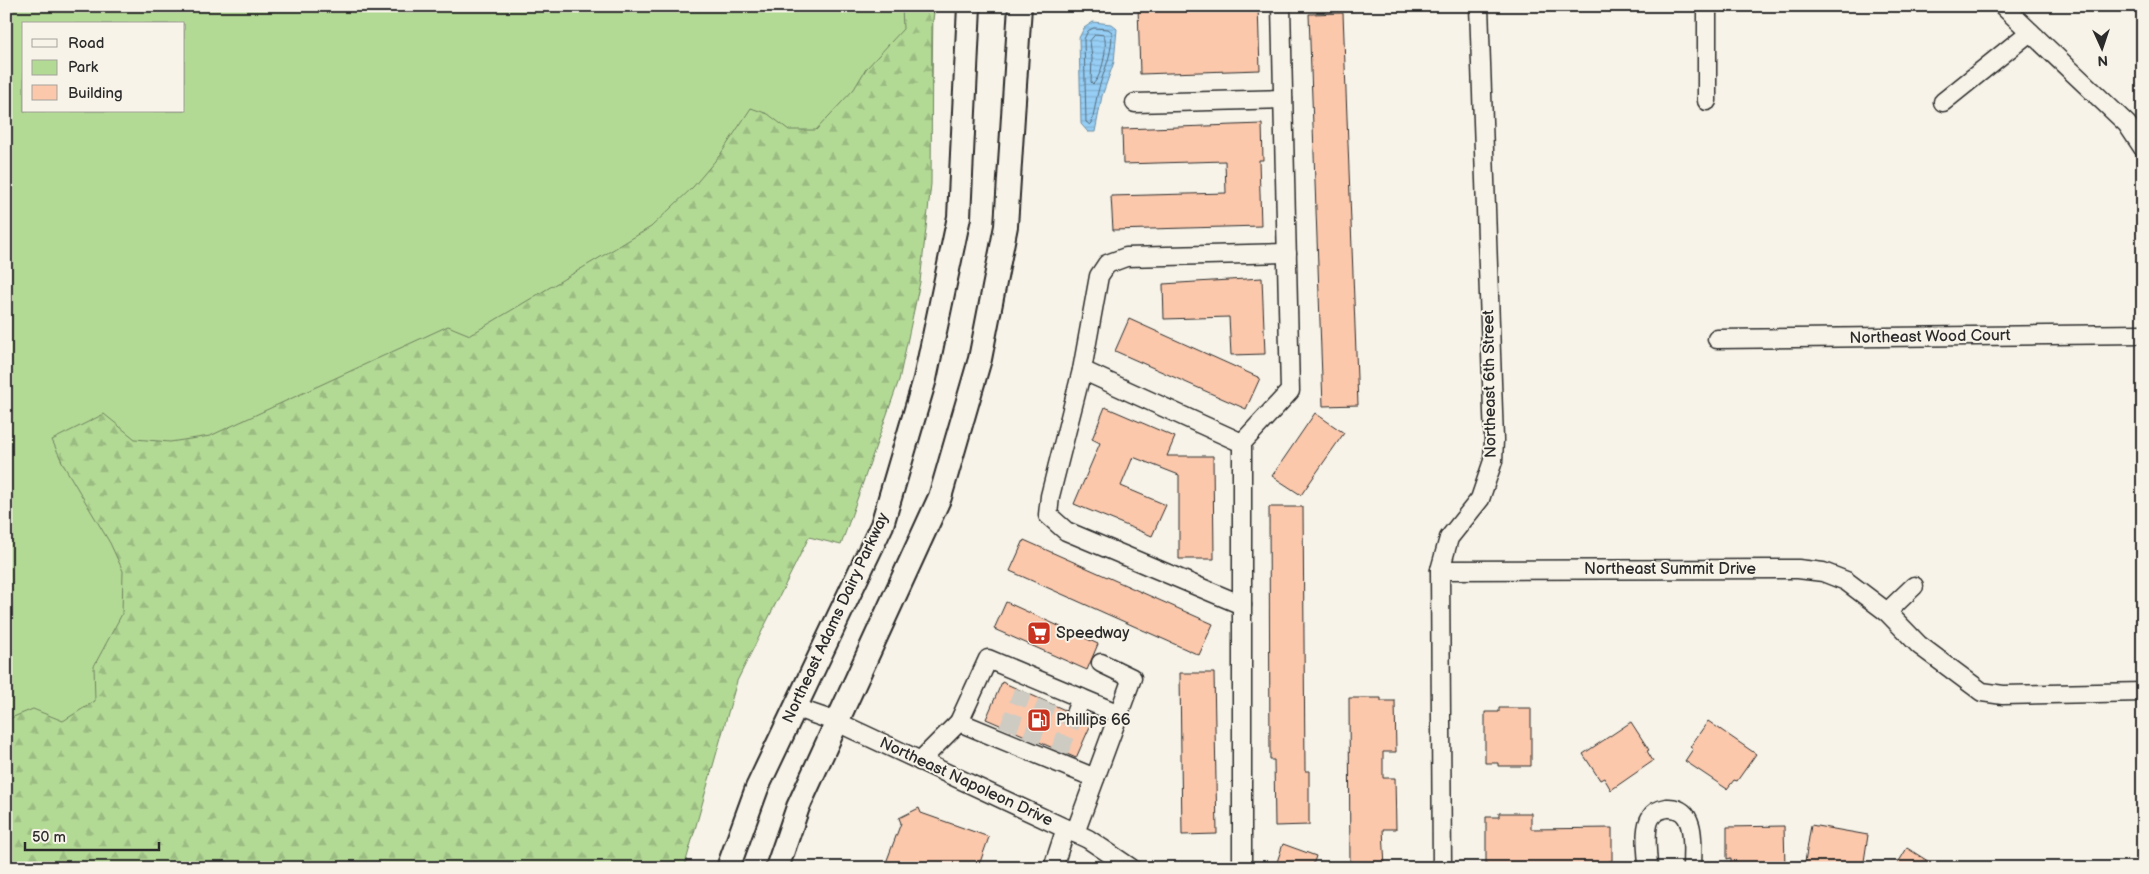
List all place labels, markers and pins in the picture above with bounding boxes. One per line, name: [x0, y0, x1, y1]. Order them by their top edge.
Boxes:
supermarket icon: Speedway: [1026, 620, 1052, 646]
place label: Speedway: [1056, 624, 1130, 643]
fuel station icon: Phillips 66: [1026, 707, 1052, 733]
place label: Phillips 66: [1056, 711, 1131, 730]

